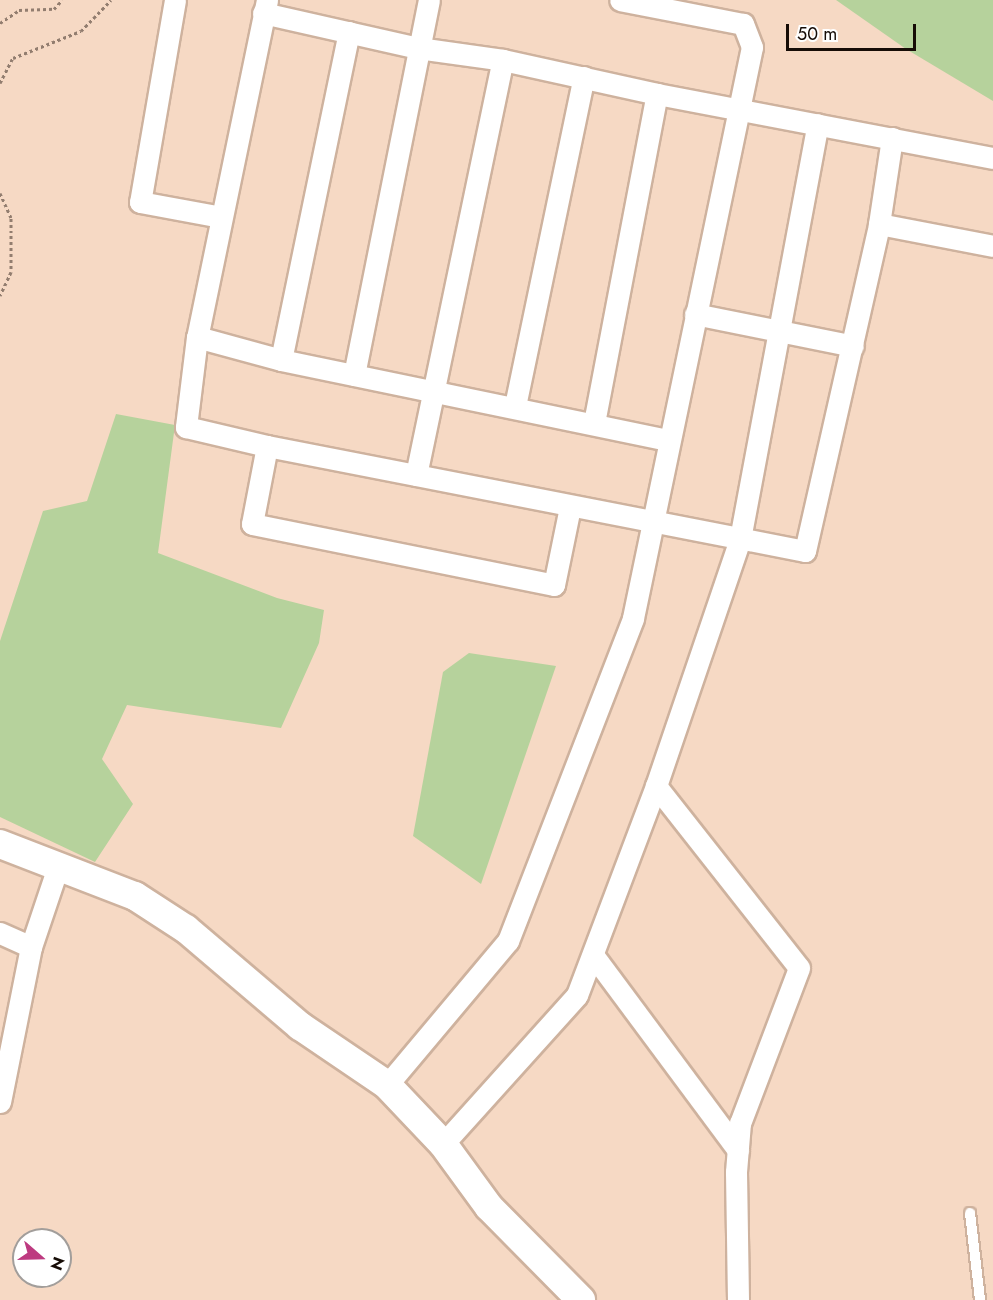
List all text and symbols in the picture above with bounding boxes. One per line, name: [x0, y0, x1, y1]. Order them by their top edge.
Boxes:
scale bar: [789, 12, 920, 50]
text: 50 m: [797, 21, 837, 47]
north arrow: [12, 1228, 72, 1288]
text: N: [45, 1254, 70, 1274]

